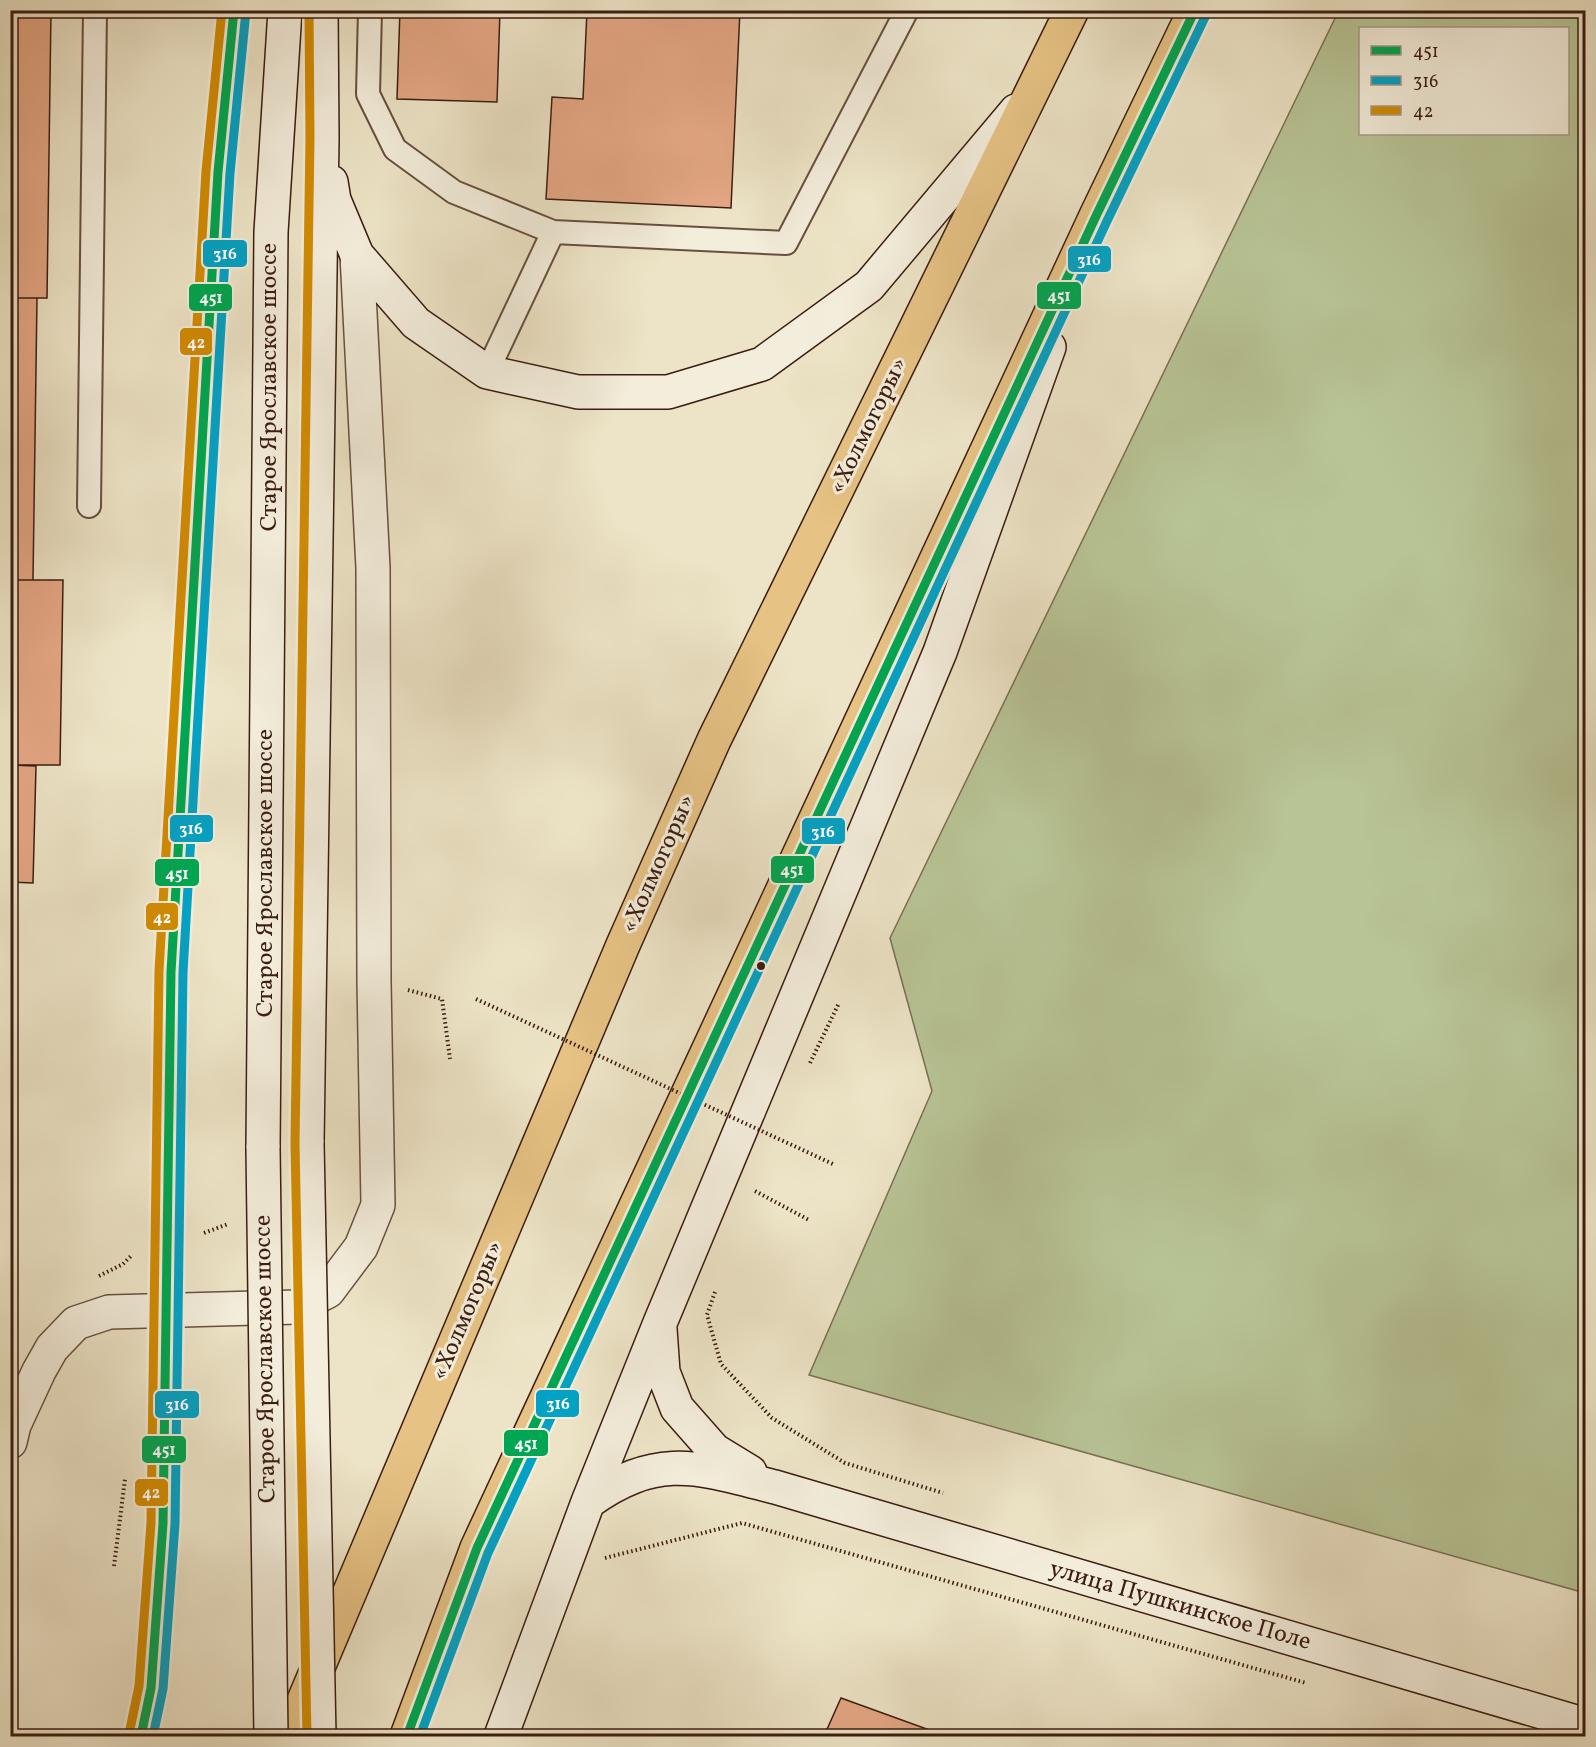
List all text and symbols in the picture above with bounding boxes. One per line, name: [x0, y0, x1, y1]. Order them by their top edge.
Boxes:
legend: [1359, 27, 1569, 135]
text: 451: [1413, 40, 1439, 65]
text: 316: [1413, 70, 1438, 95]
text: 42: [1413, 100, 1433, 125]
line badge: 316: [202, 239, 248, 268]
street label: Старое Ярославское шоссе: [253, 243, 287, 531]
text: 316: [213, 244, 237, 266]
line badge: 316: [1067, 245, 1112, 273]
text: 316: [1077, 250, 1101, 272]
line badge: 451: [1036, 281, 1082, 310]
line badge: 451: [188, 283, 233, 312]
text: 451: [1047, 286, 1071, 308]
text: 451: [199, 288, 223, 310]
line badge: 42: [179, 327, 213, 356]
text: 42: [187, 333, 205, 355]
street label: «Холмогоры»: [821, 352, 917, 500]
street label: Старое Ярославское шоссе: [249, 729, 283, 1017]
street label: «Холмогоры»: [613, 789, 705, 939]
line badge: 316: [169, 814, 214, 843]
line badge: 316: [801, 817, 846, 845]
text: 316: [179, 819, 203, 841]
text: 316: [811, 822, 835, 844]
line badge: 451: [770, 855, 815, 884]
line badge: 451: [154, 858, 200, 887]
text: 451: [780, 860, 804, 882]
text: 451: [165, 864, 189, 886]
line badge: 42: [145, 902, 179, 931]
text: 42: [153, 908, 171, 930]
unlabelled marker: [755, 960, 767, 972]
street label: Старое Ярославское шоссе: [246, 1215, 286, 1503]
street label: «Холмогоры»: [423, 1236, 513, 1386]
line badge: 316: [535, 1389, 580, 1418]
line badge: 316: [154, 1390, 200, 1419]
text: 316: [546, 1394, 570, 1416]
text: 316: [165, 1395, 189, 1417]
line badge: 451: [503, 1429, 549, 1457]
text: 451: [514, 1434, 538, 1456]
line badge: 451: [141, 1435, 187, 1464]
text: 451: [152, 1440, 176, 1462]
line badge: 42: [134, 1478, 169, 1507]
text: 42: [142, 1483, 160, 1505]
street label: улица Пушкинское Поле: [1045, 1552, 1315, 1660]

